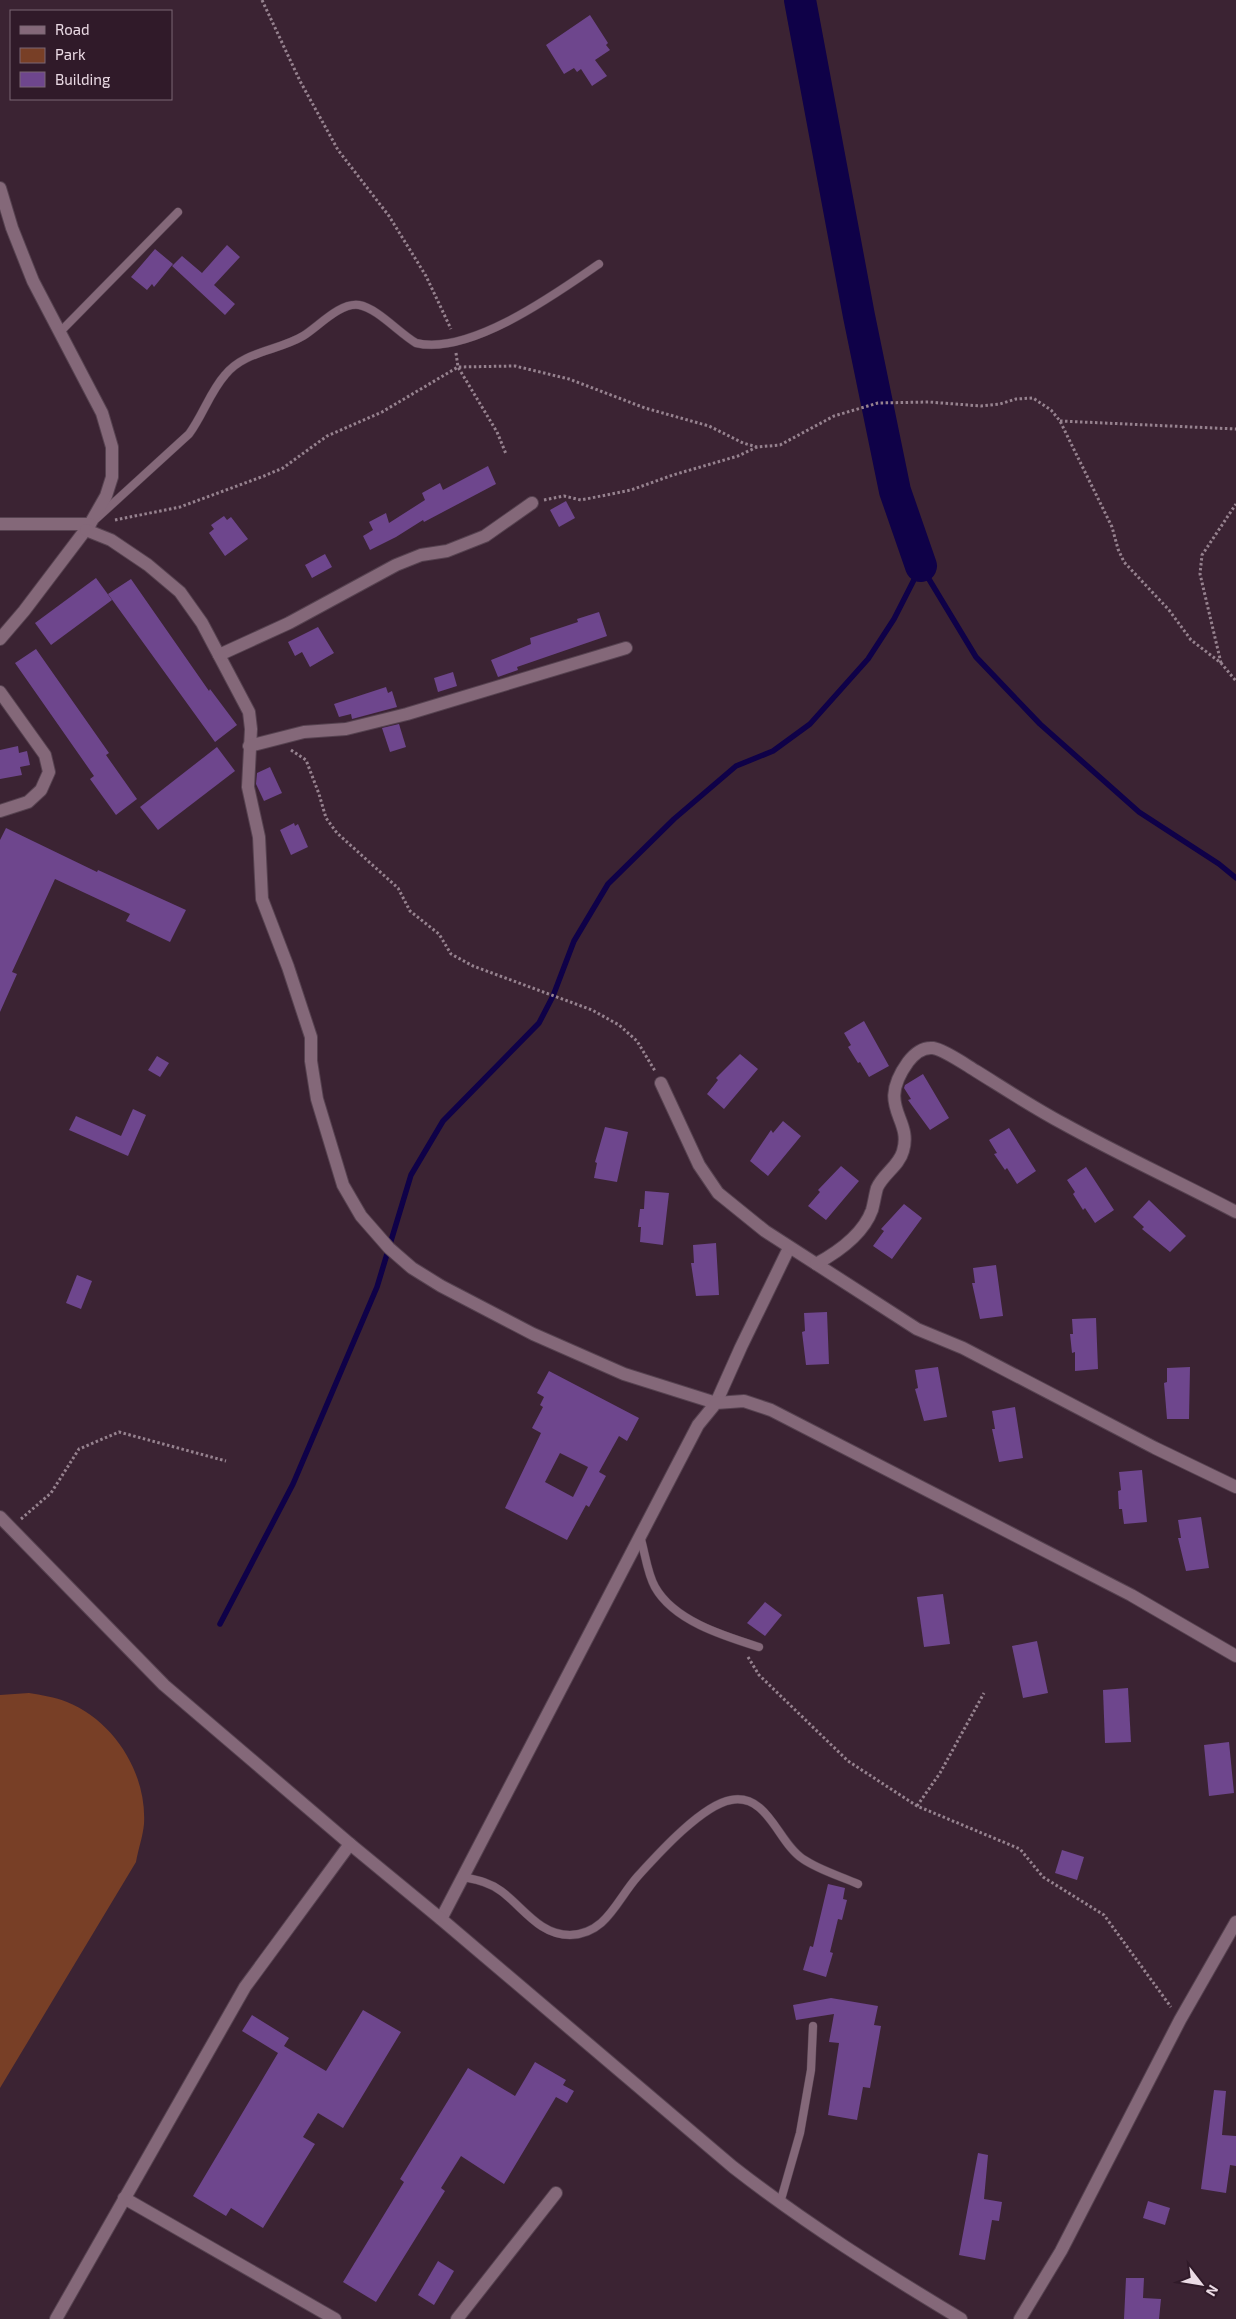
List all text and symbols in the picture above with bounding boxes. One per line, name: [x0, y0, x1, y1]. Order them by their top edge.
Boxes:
legend: [10, 10, 172, 100]
text: Road: [55, 20, 90, 38]
text: Park: [55, 45, 86, 63]
text: Building: [55, 70, 111, 88]
north arrow: [1176, 2259, 1226, 2309]
text: N: [1203, 2282, 1222, 2300]

